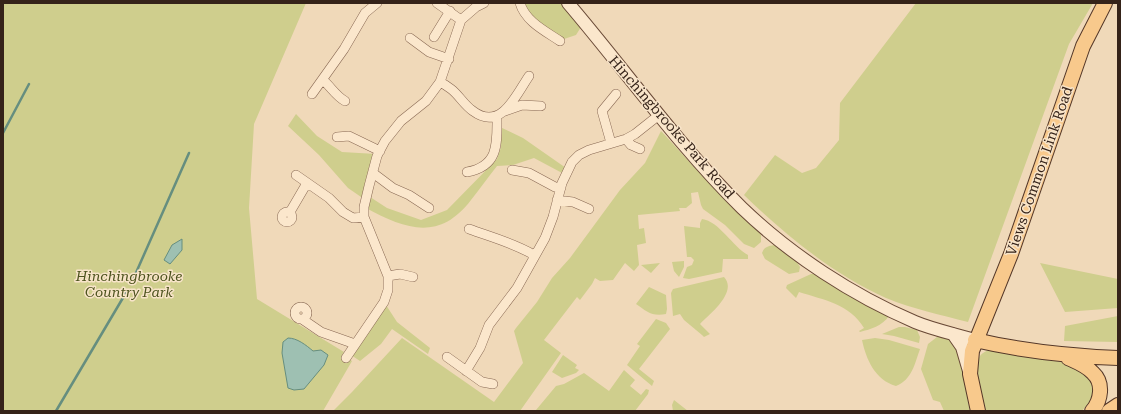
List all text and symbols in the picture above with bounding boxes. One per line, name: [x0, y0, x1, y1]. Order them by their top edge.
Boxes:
street label: Hinchingbrooke Park Road: [606, 52, 738, 202]
street label: Views Common Link Road: [1003, 84, 1075, 258]
park label: Hinchingbrooke Country Park: [75, 268, 182, 300]

